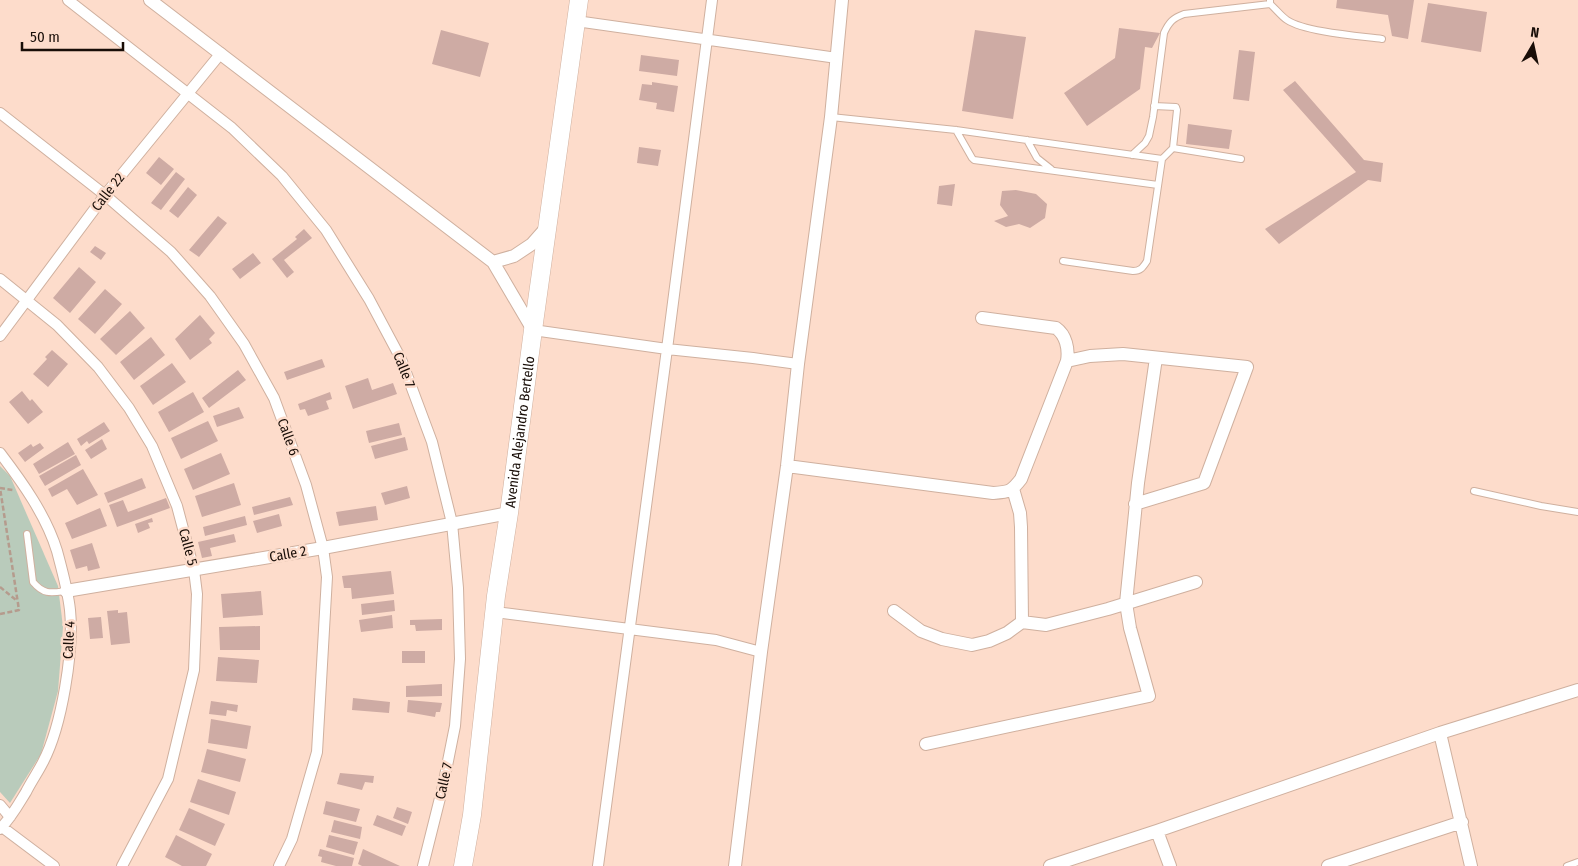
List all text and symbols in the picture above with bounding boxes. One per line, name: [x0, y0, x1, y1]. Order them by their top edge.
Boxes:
scale bar: [22, 20, 124, 52]
north arrow: [1508, 20, 1558, 70]
text: N: [1529, 24, 1540, 42]
text: 50 m: [30, 28, 60, 46]
street label: Calle 22: [88, 170, 128, 214]
street label: Calle 7: [389, 350, 419, 391]
street label: Avenida Alejandro Bertello: [501, 355, 538, 509]
street label: Calle 6: [273, 416, 303, 458]
street label: Calle 5: [175, 527, 201, 567]
street label: Calle 2: [268, 542, 308, 566]
street label: Calle 4: [60, 620, 78, 659]
street label: Calle 7: [432, 761, 456, 801]

